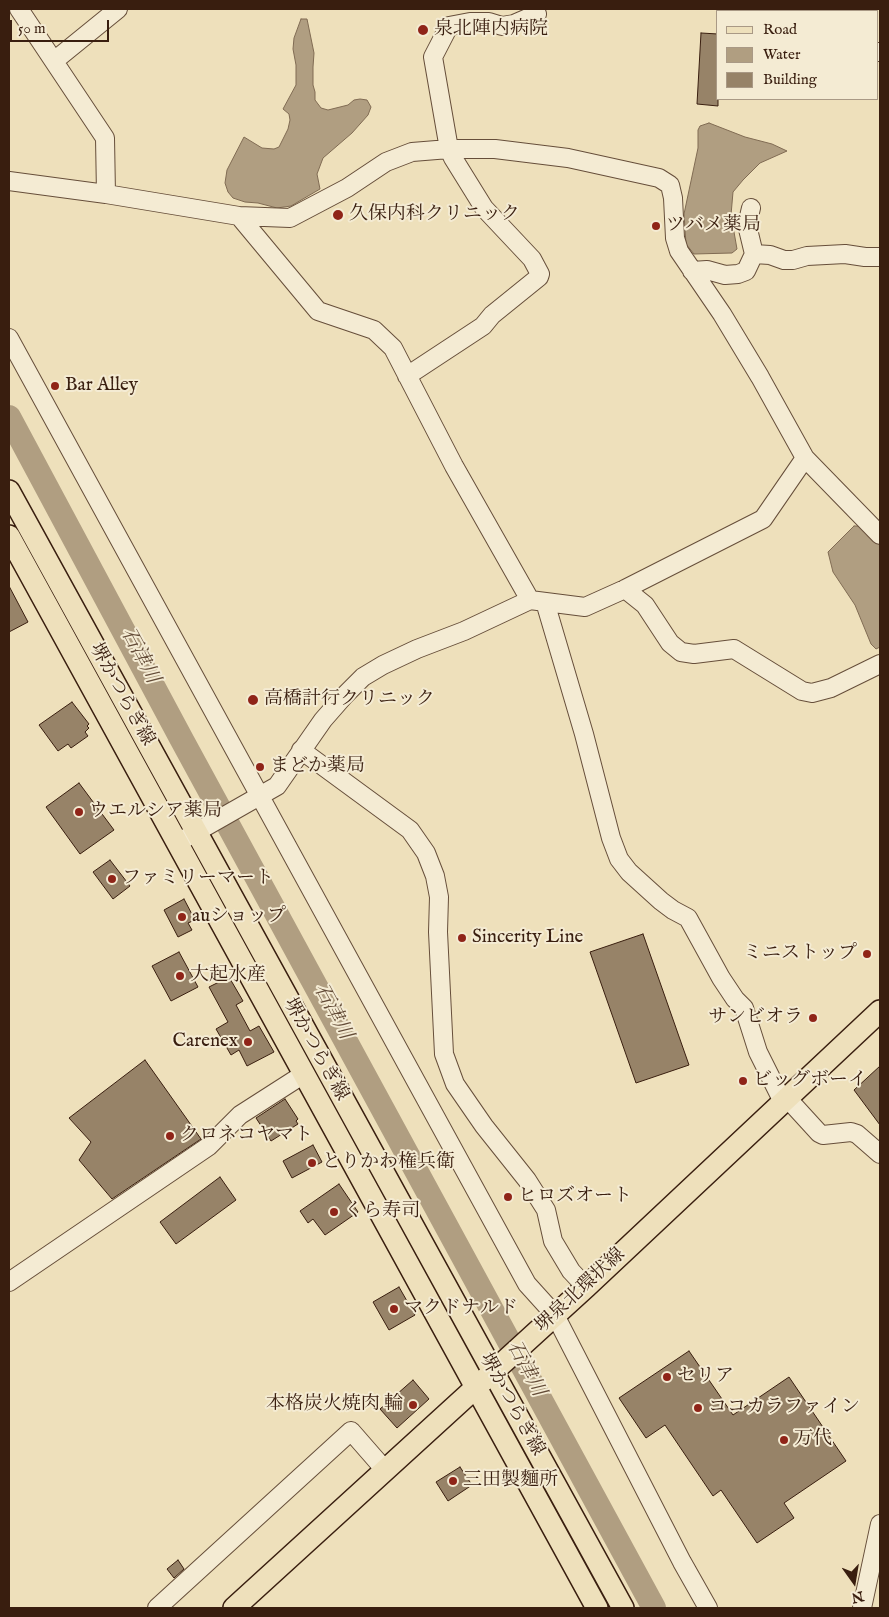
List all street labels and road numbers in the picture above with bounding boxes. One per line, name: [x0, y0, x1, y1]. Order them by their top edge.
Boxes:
street label: 堺かつらぎ線: [83, 640, 159, 750]
street label: 堺かつらぎ線: [277, 995, 353, 1105]
street label: 堺泉北環状線: [532, 1244, 630, 1338]
street label: 堺かつらぎ線: [473, 1350, 549, 1460]

